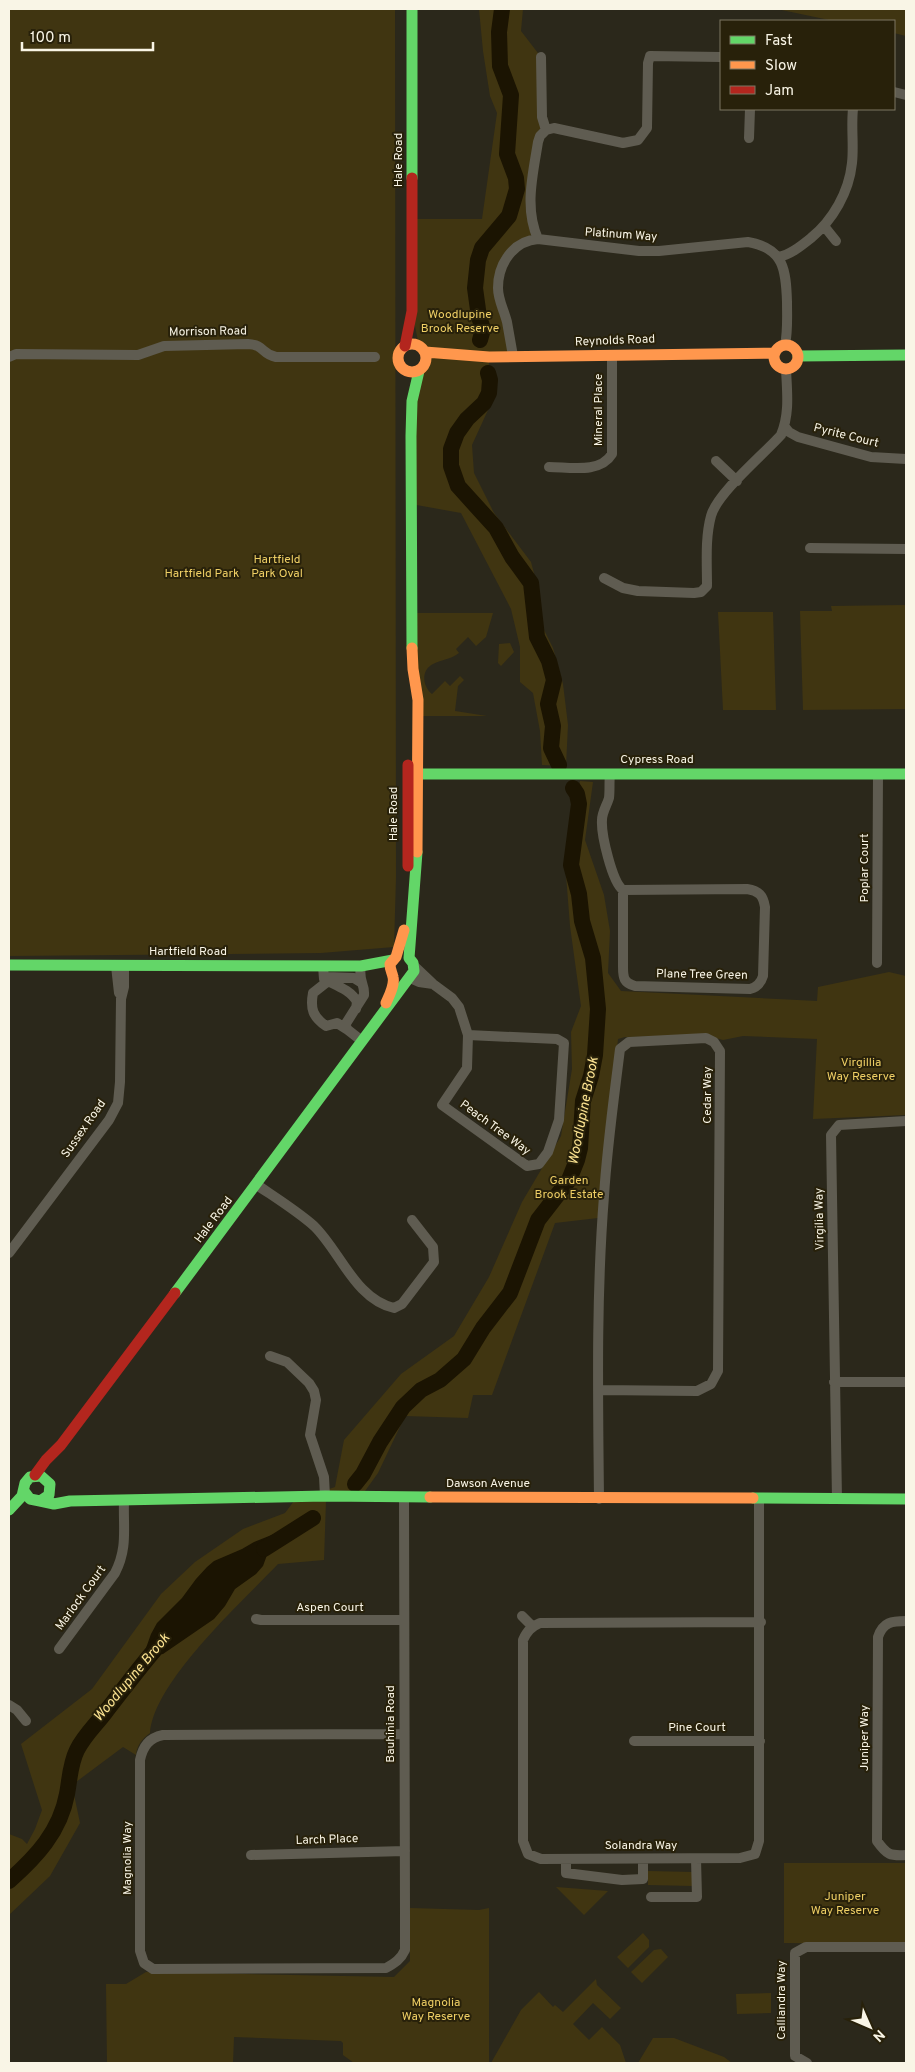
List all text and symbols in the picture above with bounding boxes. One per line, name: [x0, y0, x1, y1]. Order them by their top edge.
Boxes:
scale bar: [22, 20, 154, 52]
legend: [720, 20, 895, 110]
text: 100 m: [30, 29, 71, 48]
text: Fast: [765, 32, 793, 51]
text: Slow: [765, 57, 797, 76]
text: Jam: [765, 82, 794, 101]
street label: Hale Road: [391, 133, 407, 187]
street label: Platinum Way: [584, 224, 658, 246]
park label: Woodlupine Brook Reserve: [421, 307, 499, 337]
street label: Morrison Road: [169, 323, 247, 341]
street label: Reynolds Road: [575, 332, 655, 350]
street label: Mineral Place: [591, 374, 607, 446]
street label: Pyrite Court: [812, 420, 880, 452]
park label: Hartfield Park Oval: [251, 552, 303, 582]
park label: Hartfield Park: [165, 566, 239, 582]
street label: Cypress Road: [620, 752, 694, 768]
street label: Hale Road: [386, 787, 402, 841]
street label: Poplar Court: [857, 834, 873, 902]
street label: Hartfield Road: [149, 944, 227, 960]
street label: Plane Tree Green: [656, 966, 748, 984]
water label: Woodlupine Brook: [565, 1055, 603, 1167]
park label: Virgillia Way Reserve: [827, 1055, 895, 1085]
street label: Cedar Way: [700, 1066, 716, 1124]
street label: Sussex Road: [58, 1097, 110, 1161]
street label: Peach Tree Way: [456, 1097, 534, 1159]
park label: Garden Brook Estate: [535, 1173, 603, 1203]
street label: Virgilia Way: [811, 1188, 829, 1250]
street label: Hale Road: [191, 1193, 237, 1247]
street label: Dawson Avenue: [446, 1476, 530, 1492]
street label: Marlock Court: [52, 1562, 110, 1634]
street label: Aspen Court: [296, 1600, 364, 1616]
water label: Woodlupine Brook: [90, 1630, 174, 1726]
street label: Bauhinia Road: [383, 1685, 399, 1763]
street label: Juniper Way: [857, 1705, 873, 1771]
street label: Pine Court: [668, 1720, 726, 1736]
street label: Magnolia Way: [120, 1821, 136, 1895]
street label: Larch Place: [295, 1831, 359, 1849]
street label: Solandra Way: [605, 1838, 677, 1854]
park label: Juniper Way Reserve: [811, 1889, 879, 1919]
street label: Calliandra Way: [774, 1960, 790, 2040]
park label: Magnolia Way Reserve: [402, 1995, 470, 2025]
north arrow: [845, 2002, 895, 2052]
text: N: [869, 2026, 888, 2045]

